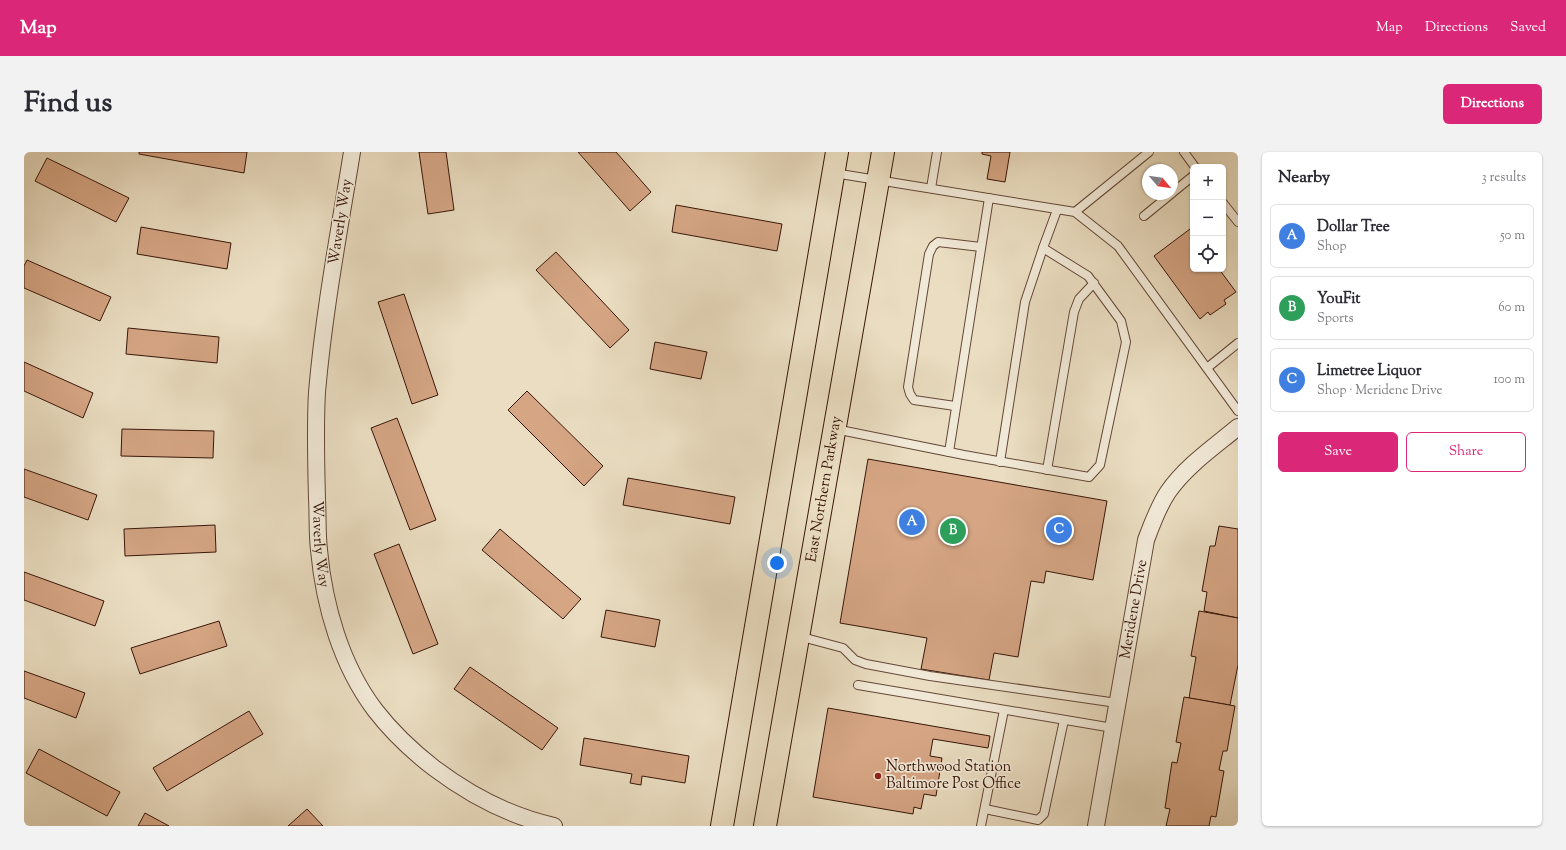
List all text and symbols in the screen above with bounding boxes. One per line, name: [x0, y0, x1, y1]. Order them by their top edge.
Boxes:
text: Map: [20, 15, 57, 42]
text: Map: [1376, 18, 1403, 38]
text: Directions: [1425, 18, 1488, 38]
text: Saved: [1510, 18, 1546, 38]
text: Find us: [24, 84, 112, 124]
button: Directions: [1443, 84, 1542, 124]
north arrow: [1142, 164, 1178, 200]
map controls: [1190, 164, 1226, 272]
button: +: [1190, 164, 1226, 200]
text: Nearby: [1278, 166, 1330, 190]
text: 3 results: [1481, 169, 1526, 187]
street label: Waverly Way: [324, 177, 358, 267]
button: −: [1190, 200, 1226, 236]
text: Dollar Tree: [1317, 217, 1390, 238]
text: A: [1287, 227, 1297, 245]
text: 50 m: [1500, 227, 1525, 245]
button: locate: [1190, 236, 1226, 272]
text: Shop: [1317, 238, 1346, 256]
text: YouFit: [1317, 289, 1360, 310]
text: B: [1288, 299, 1296, 317]
text: 60 m: [1498, 299, 1525, 317]
text: Sports: [1317, 310, 1354, 328]
text: Limetree Liquor: [1317, 361, 1421, 382]
text: C: [1287, 371, 1297, 389]
text: 100 m: [1493, 371, 1525, 389]
text: Shop · Meridene Drive: [1317, 382, 1443, 400]
street label: East Northern Parkway: [801, 414, 847, 564]
button: Save: [1278, 432, 1398, 472]
button: Share: [1406, 432, 1526, 472]
street label: Waverly Way: [307, 501, 335, 590]
pin: A: [899, 507, 925, 537]
pin: C: [1046, 515, 1072, 545]
pin: B: [940, 516, 966, 546]
your location: [767, 553, 787, 573]
street label: Meridene Drive: [1115, 558, 1153, 661]
place label: Northwood Station Baltimore Post Office: [886, 757, 1021, 795]
marker: Northwood Station Baltimore Post Office: [873, 771, 883, 781]

